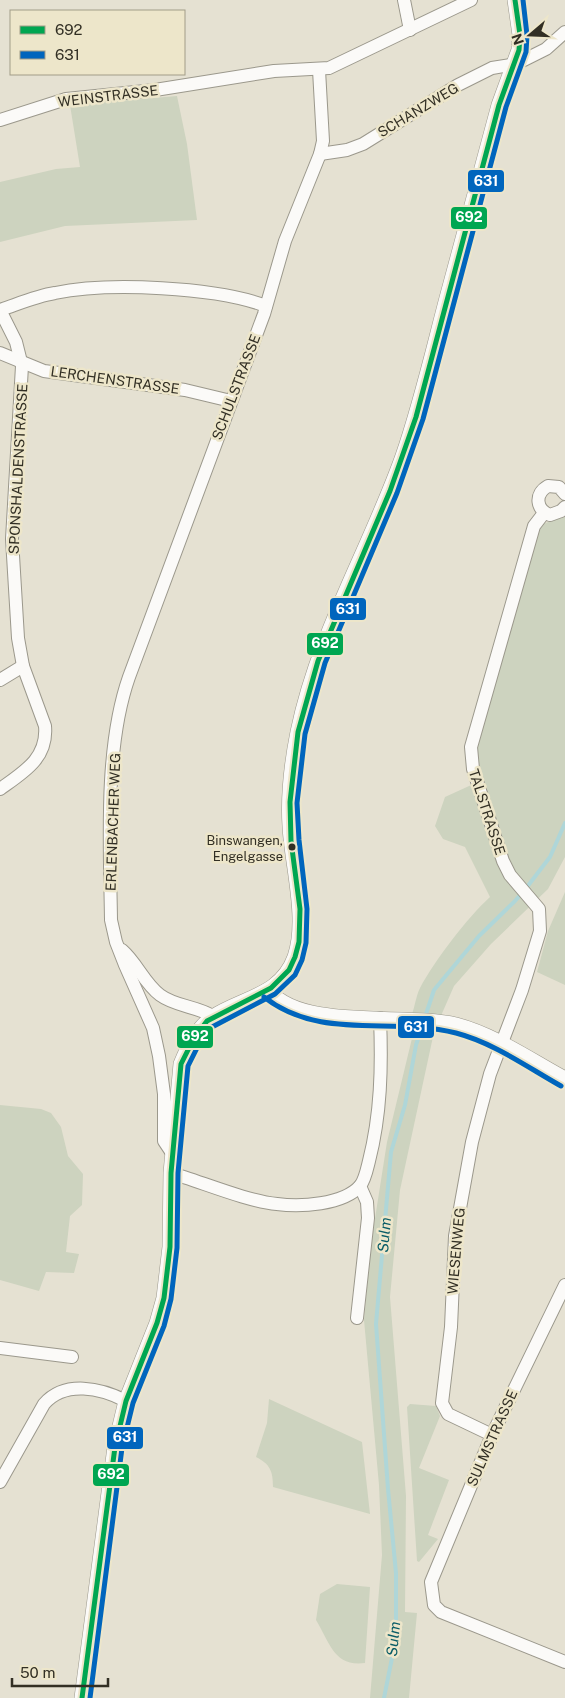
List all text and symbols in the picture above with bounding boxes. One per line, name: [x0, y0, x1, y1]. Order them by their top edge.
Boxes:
legend: [10, 10, 185, 75]
north arrow: [505, 10, 555, 60]
text: 692: [55, 21, 83, 38]
text: N: [508, 31, 527, 47]
text: 631: [55, 46, 80, 63]
street label: SCHANZWEG: [375, 80, 461, 140]
street label: WEINSTRASSE: [57, 82, 159, 110]
line badge: 631: [467, 169, 505, 193]
text: 631: [474, 173, 498, 189]
line badge: 692: [450, 206, 488, 230]
text: 692: [455, 209, 483, 225]
street label: SCHULSTRASSE: [209, 332, 263, 442]
street label: LERCHENSTRASSE: [49, 363, 181, 397]
street label: SPONSHALDENSTRASSE: [6, 383, 30, 555]
line badge: 631: [329, 597, 367, 621]
text: 631: [336, 601, 360, 617]
line badge: 692: [306, 632, 344, 656]
text: 692: [311, 635, 339, 651]
street label: ERLENBACHER WEG: [103, 753, 123, 891]
street label: TALSTRASSE: [466, 767, 508, 857]
place label: Binswangen, Engelgasse: [206, 833, 283, 864]
marker: Binswangen, Engelgasse: [287, 842, 297, 852]
line badge: 631: [397, 1015, 435, 1039]
text: 631: [404, 1019, 428, 1035]
line badge: 692: [176, 1025, 214, 1049]
text: 692: [181, 1028, 209, 1044]
street label: WIESENWEG: [444, 1207, 468, 1295]
water label: Sulm: [374, 1217, 394, 1253]
street label: SULMSTRASSE: [464, 1387, 520, 1489]
line badge: 631: [106, 1426, 144, 1450]
text: 631: [113, 1429, 137, 1445]
line badge: 692: [92, 1463, 130, 1487]
text: 692: [97, 1466, 125, 1482]
water label: Sulm: [383, 1621, 403, 1657]
scale bar: [12, 1656, 109, 1688]
text: 50 m: [20, 1664, 55, 1681]

